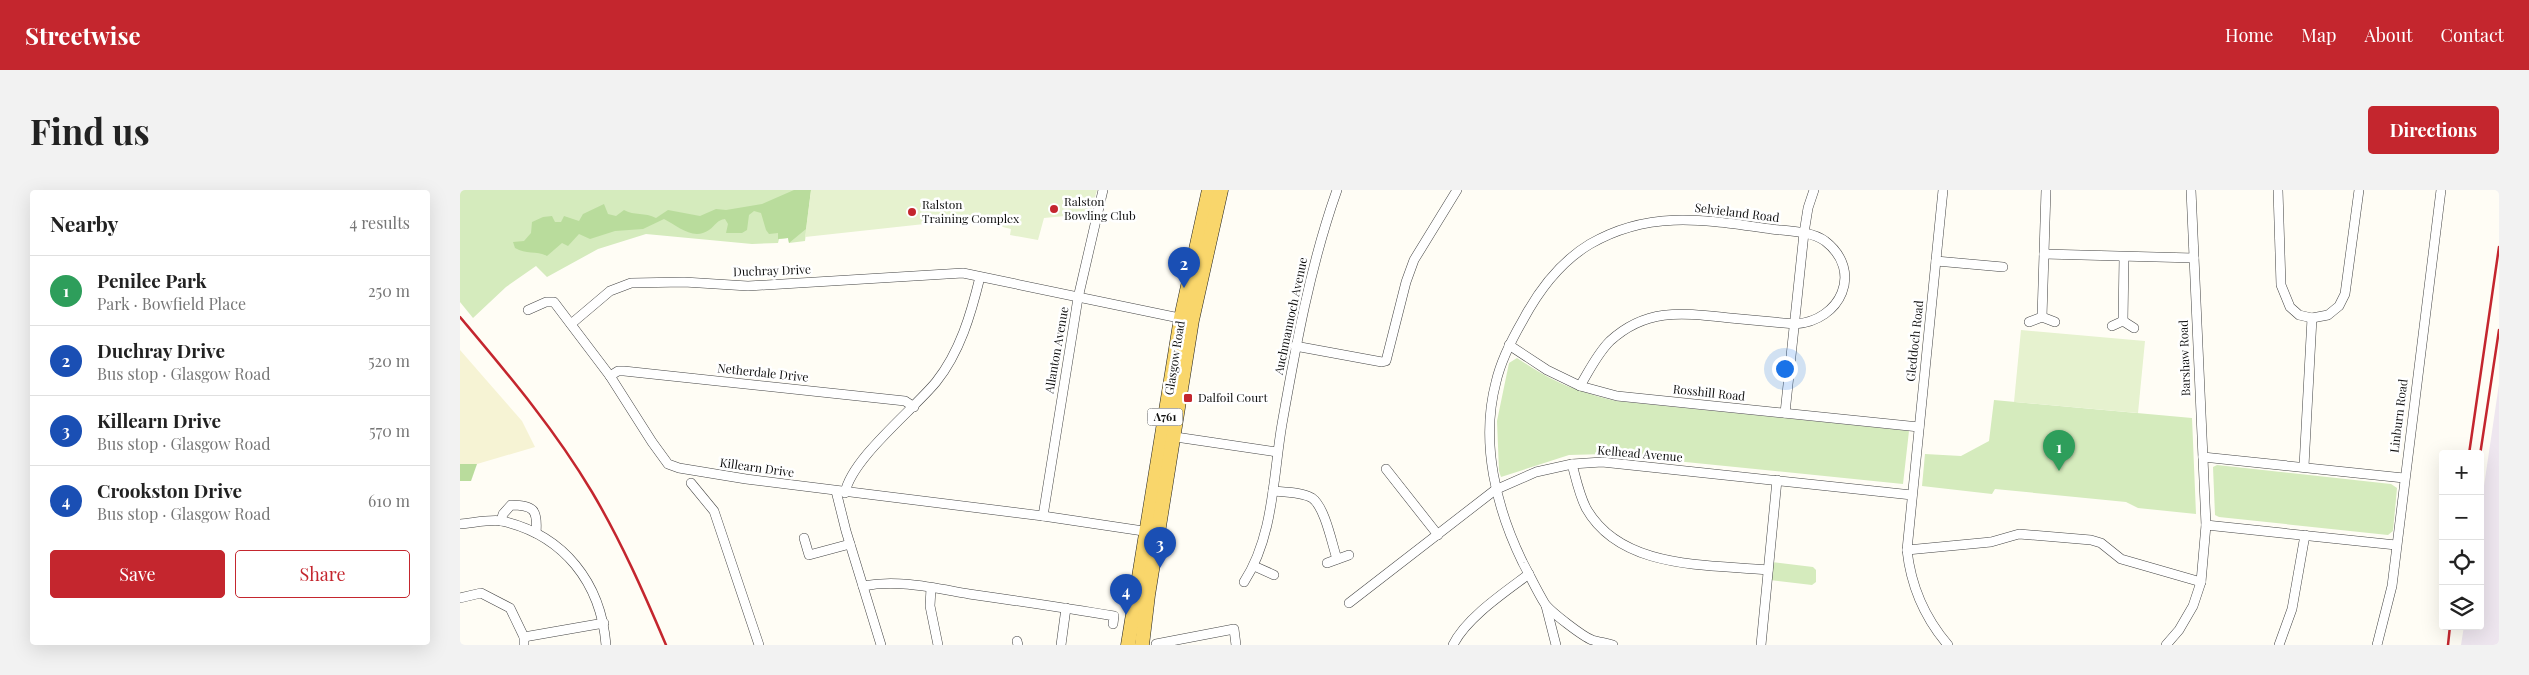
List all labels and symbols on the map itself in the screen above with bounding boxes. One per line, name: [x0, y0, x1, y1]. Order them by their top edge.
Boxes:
place label: Ralston Bowling Club: [1064, 193, 1136, 223]
place label: Ralston Training Complex: [922, 196, 1020, 226]
street label: Selvieland Road: [1694, 199, 1780, 225]
marker: Ralston Bowling Club: [1048, 203, 1060, 215]
marker: Ralston Training Complex: [906, 206, 918, 218]
pin: 2: [1168, 247, 1200, 288]
street label: Auchmannoch Avenue: [1270, 256, 1310, 377]
street label: Duchray Drive: [733, 261, 811, 279]
street label: Gleddoch Road: [1902, 300, 1926, 382]
street label: Allanton Avenue: [1040, 305, 1072, 395]
street label: Glasgow Road: [1160, 319, 1188, 396]
street label: Barshaw Road: [2175, 320, 2193, 396]
your location: [1772, 356, 1798, 382]
street label: Netherdale Drive: [717, 359, 809, 385]
street label: Linburn Road: [2386, 378, 2410, 454]
street label: Rosshill Road: [1672, 380, 1746, 404]
place label: Dalfoil Court: [1198, 389, 1268, 405]
marker: Dalfoil Court: [1182, 392, 1194, 404]
road number: A761: [1148, 408, 1182, 426]
pin: 1: [2043, 430, 2075, 471]
street label: Kelhead Avenue: [1597, 441, 1683, 465]
street label: Killearn Drive: [719, 454, 795, 480]
pin: 3: [1144, 527, 1176, 568]
pin: 4: [1110, 574, 1142, 615]

